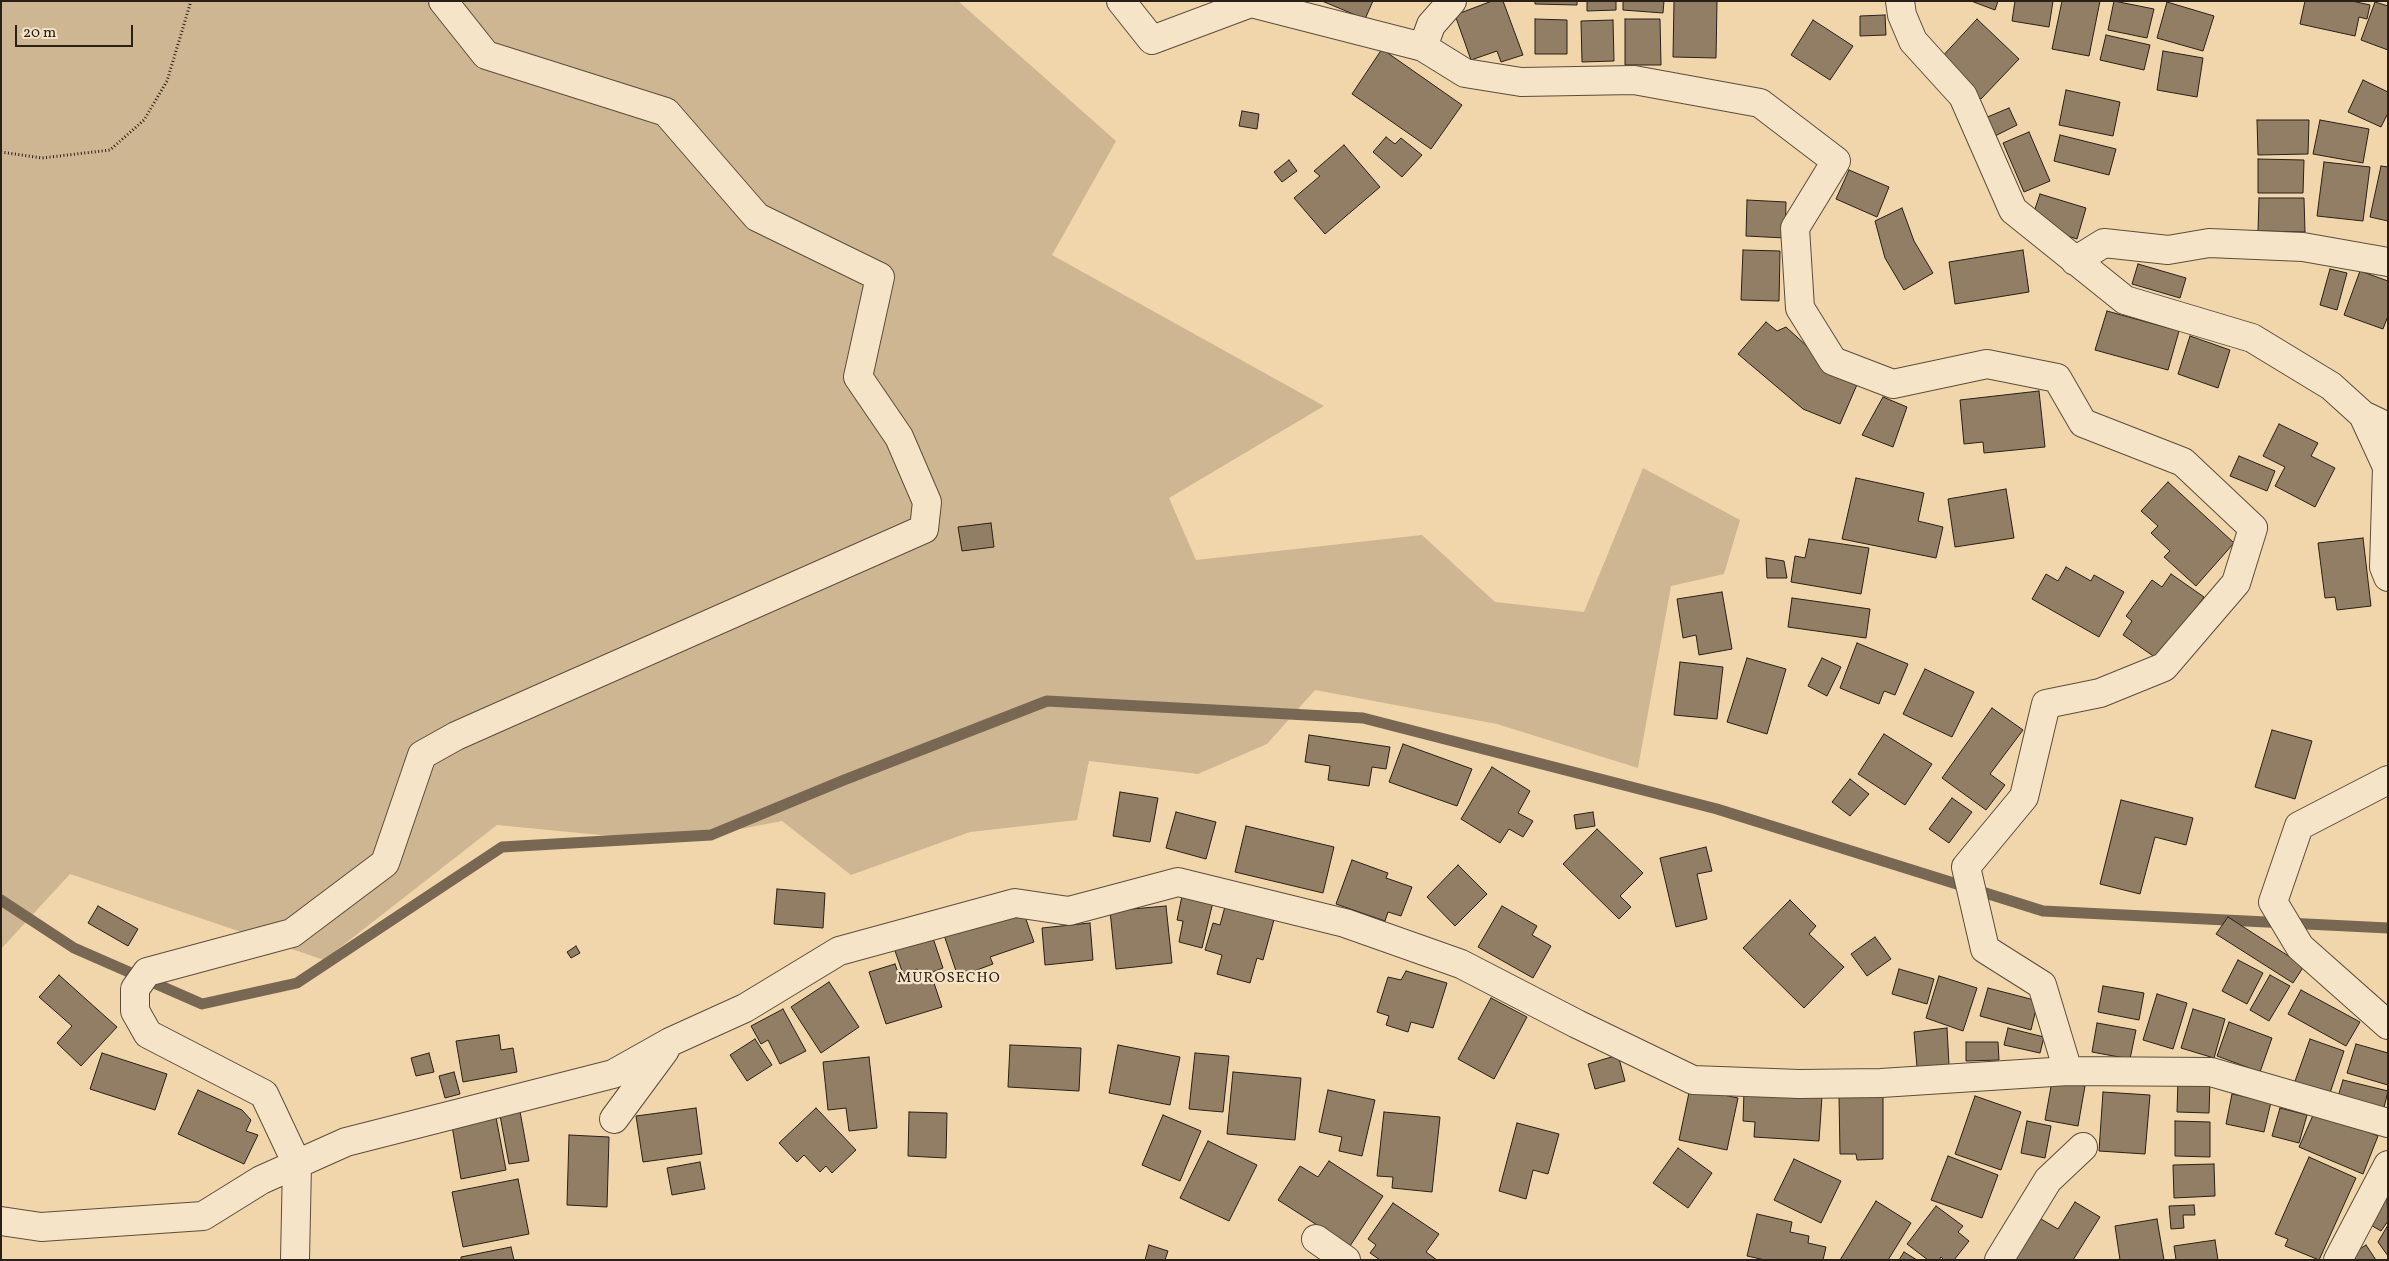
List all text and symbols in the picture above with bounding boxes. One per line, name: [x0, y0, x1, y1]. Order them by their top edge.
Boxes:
scale bar: [18, 15, 135, 47]
text: 20 m: [23, 23, 56, 44]
district label: MUROSECHO: [896, 970, 1002, 988]

